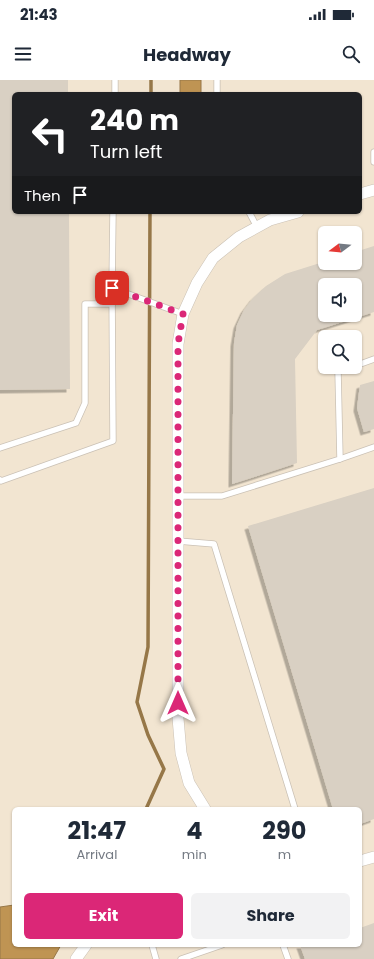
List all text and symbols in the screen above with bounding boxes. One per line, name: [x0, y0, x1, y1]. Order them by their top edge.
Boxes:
text: 21:43: [20, 4, 58, 25]
text: Headway: [143, 42, 231, 67]
icon: menu: [12, 43, 34, 65]
icon: search: [340, 43, 362, 65]
text: 240 m: [90, 101, 179, 140]
icon: left: [24, 108, 76, 160]
text: Turn left: [90, 139, 162, 164]
icon: arrive: [69, 184, 91, 206]
text: Then: [24, 185, 61, 206]
north arrow: [318, 226, 362, 270]
map controls: [318, 226, 362, 374]
pin: [95, 271, 129, 305]
icon: arrive: [101, 277, 123, 299]
button: sound: [318, 278, 362, 322]
button: search: [318, 330, 362, 374]
position arrow: [157, 682, 199, 724]
text: 21:47: [68, 814, 126, 847]
text: 4: [186, 814, 202, 847]
text: 290: [262, 814, 306, 847]
text: Arrival: [76, 845, 117, 864]
text: min: [182, 845, 207, 864]
text: m: [278, 845, 291, 864]
button: Exit: [24, 893, 183, 939]
button: Share: [191, 893, 350, 939]

